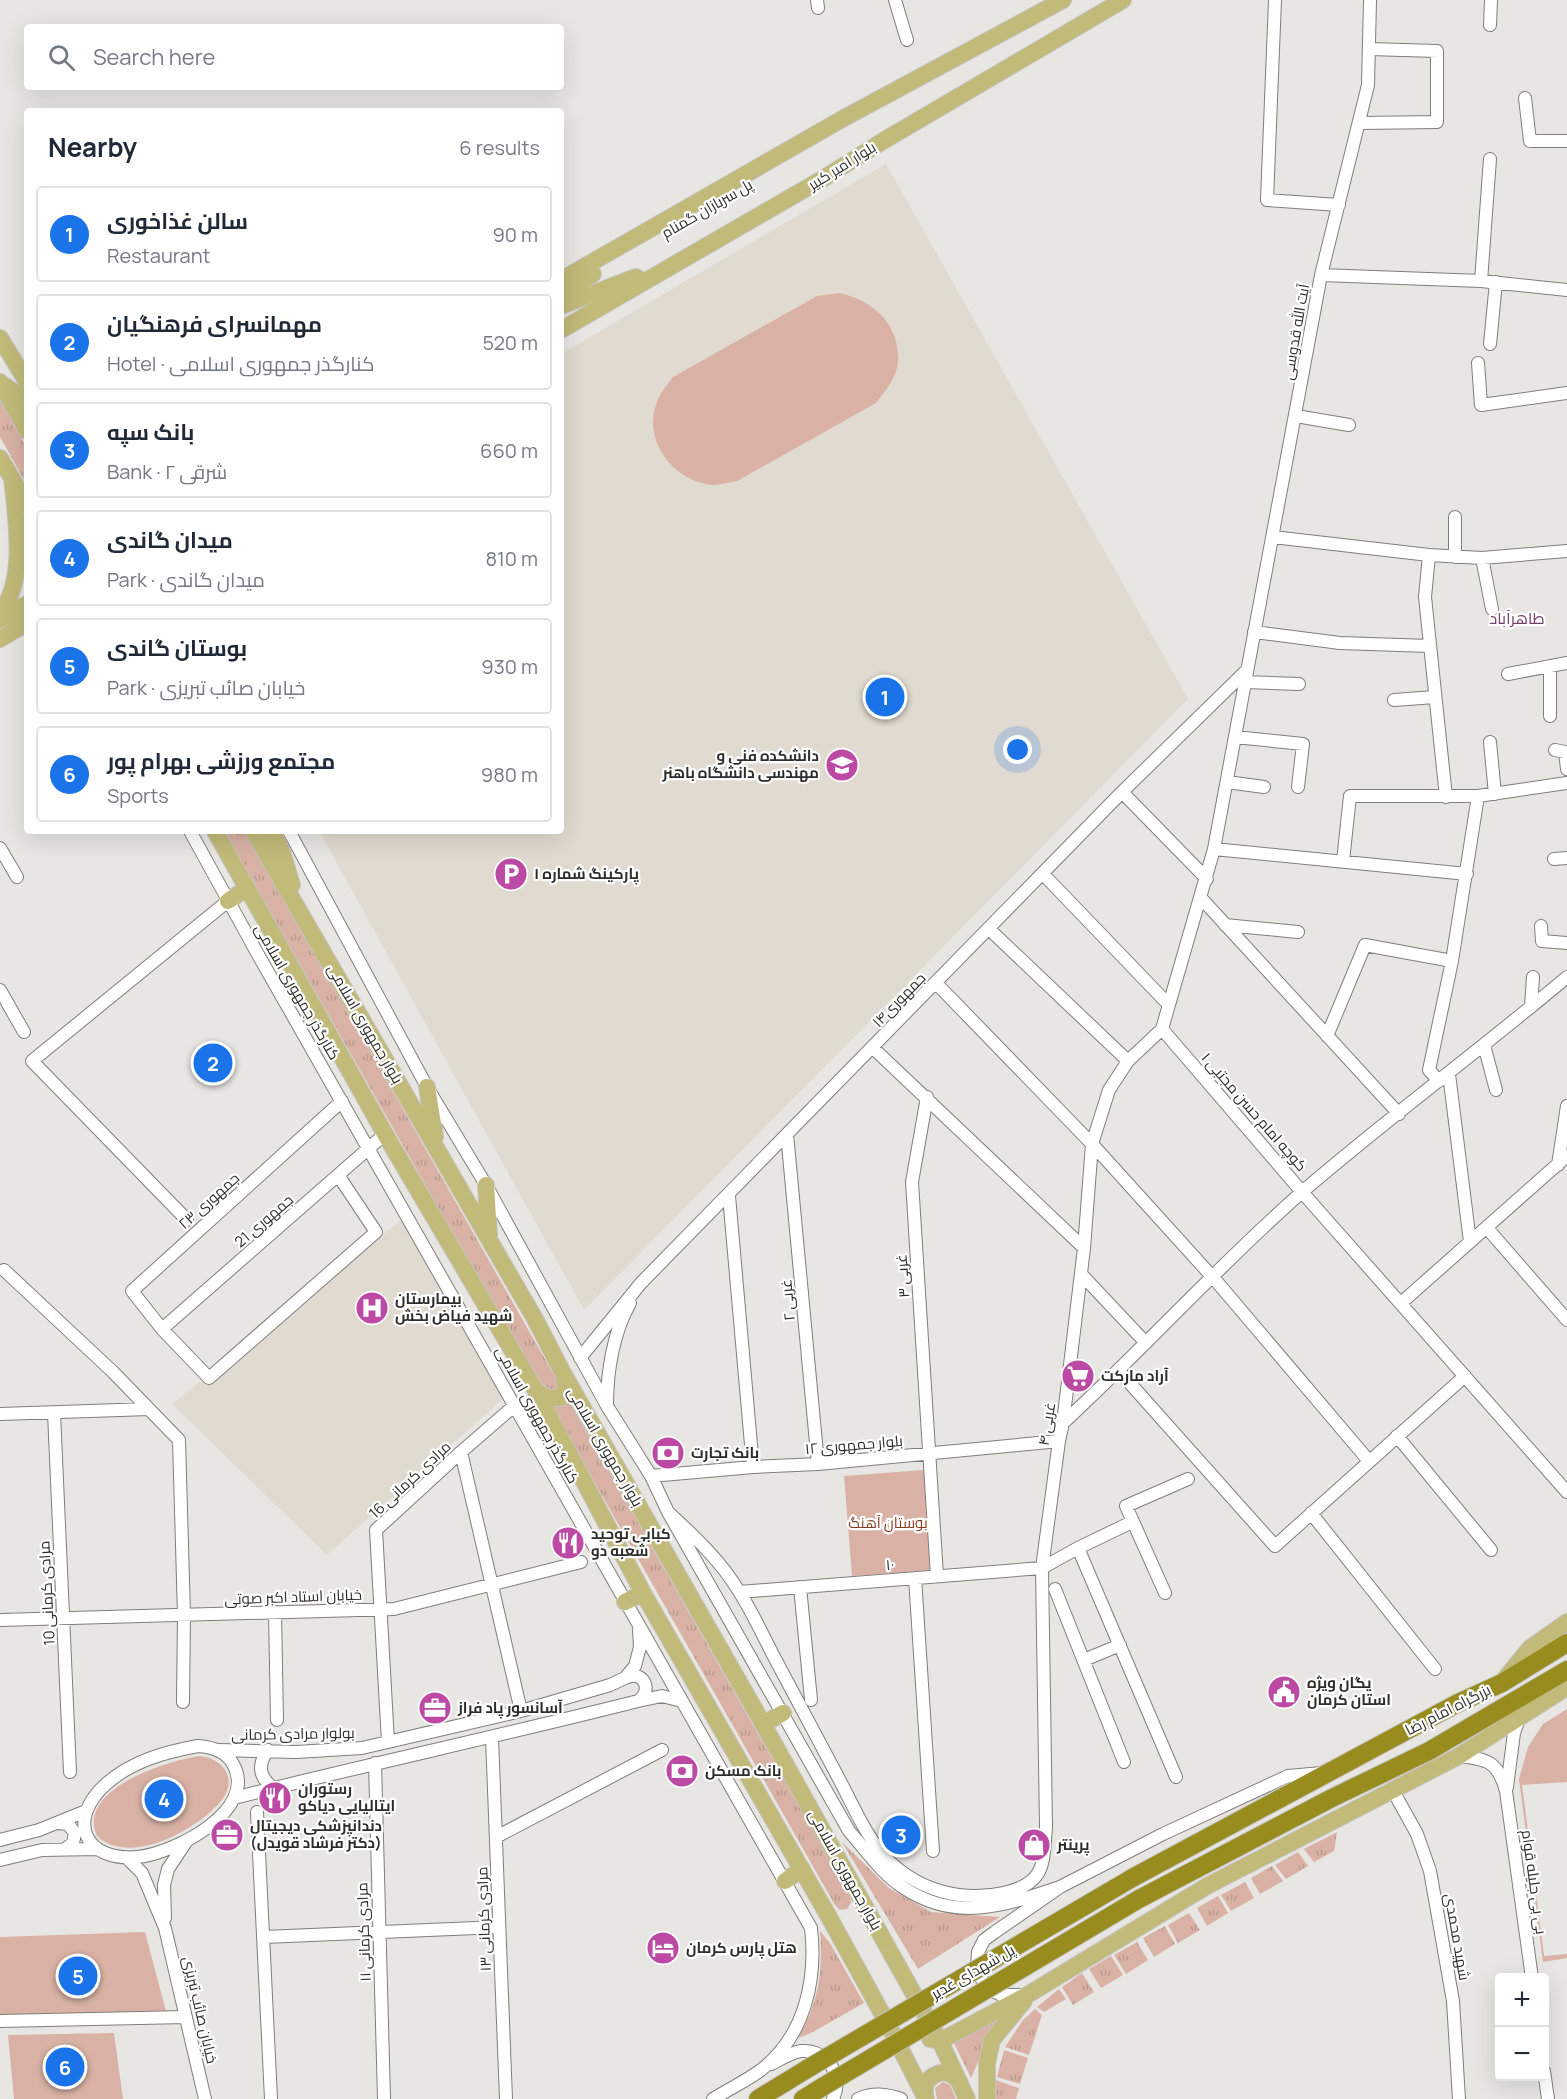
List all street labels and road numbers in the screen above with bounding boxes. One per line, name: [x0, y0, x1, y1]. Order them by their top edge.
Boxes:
street label: بلوار امیر کبیر: [803, 136, 880, 195]
street label: پل سربازان گمنام: [657, 174, 756, 243]
street label: آیت الله قدوسی: [1277, 282, 1314, 382]
street label: کنارگذر جمهوری اسلامی: [250, 920, 345, 1064]
street label: بلوار جمهوری اسلامی: [323, 960, 408, 1087]
street label: جمهوری۱۴: [867, 968, 930, 1032]
street label: کوچه امام حسن مجتبی ۱: [1197, 1048, 1312, 1176]
street label: ۲۳ جمهوری: [174, 1168, 244, 1234]
street label: جمهوری 21: [230, 1189, 298, 1252]
street label: ۳ غربی: [890, 1253, 915, 1299]
street label: ۲ غربی: [775, 1278, 800, 1322]
street label: کنارگذر جمهوری اسلامی: [491, 1342, 584, 1487]
street label: بلوار جمهوری اسلامی: [563, 1383, 648, 1510]
street label: ۴ غربی: [1033, 1401, 1060, 1447]
street label: بلوار جمهوری ۱۲: [804, 1430, 904, 1459]
street label: مرادی کرمانی 16: [364, 1436, 455, 1523]
street label: مرادی کرمانی 10: [33, 1540, 60, 1646]
street label: ۱۰: [885, 1554, 895, 1575]
street label: خیابان استاد اکبر صوتی: [224, 1584, 362, 1609]
street label: بزرگراه امام رضا: [1401, 1679, 1494, 1740]
street label: بولوار مرادی کرمانی: [231, 1722, 355, 1745]
street label: بلوار جمهوری اسلامی: [804, 1806, 887, 1934]
street label: بی بی جلیله قوام: [1517, 1828, 1552, 1936]
street label: مرادی کرمانی ۱۳: [471, 1866, 496, 1972]
street label: مرادی کرمانی ۱۱: [351, 1882, 376, 1982]
street label: شهید محمدی: [1440, 1892, 1475, 1982]
street label: پل شهدای غدیر: [926, 1939, 1019, 2005]
street label: خیابان صائب تبریزی: [178, 1954, 223, 2066]

